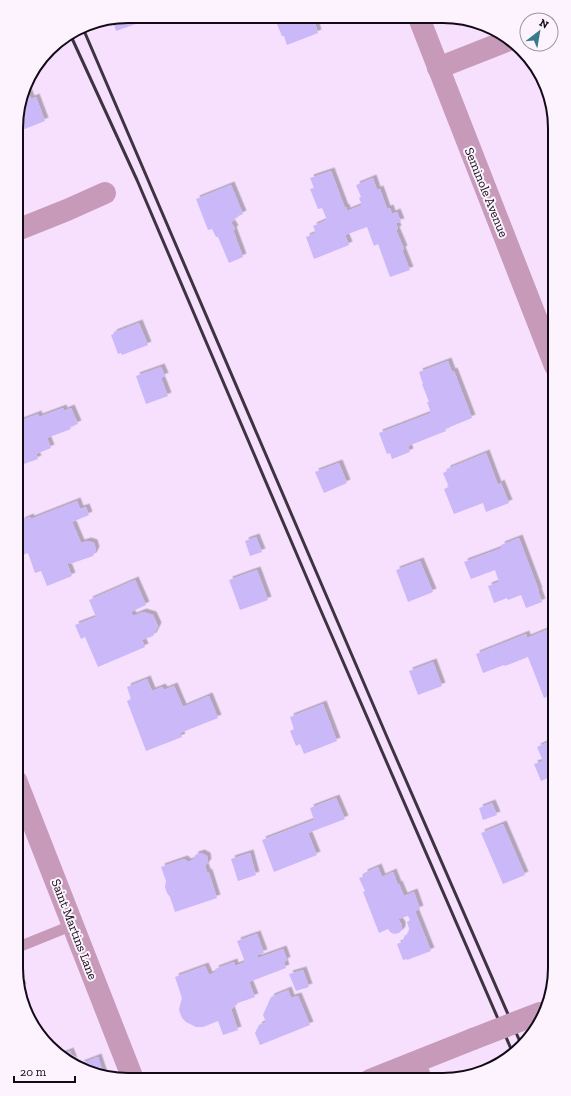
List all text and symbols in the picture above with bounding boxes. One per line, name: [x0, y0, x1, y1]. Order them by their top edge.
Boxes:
north arrow: [519, 12, 559, 52]
text: N: [537, 16, 551, 32]
street label: Seminole Avenue: [462, 145, 511, 239]
street label: Saint Martins Lane: [48, 877, 101, 982]
scale bar: [14, 1058, 75, 1084]
text: 20 m: [20, 1065, 47, 1079]

